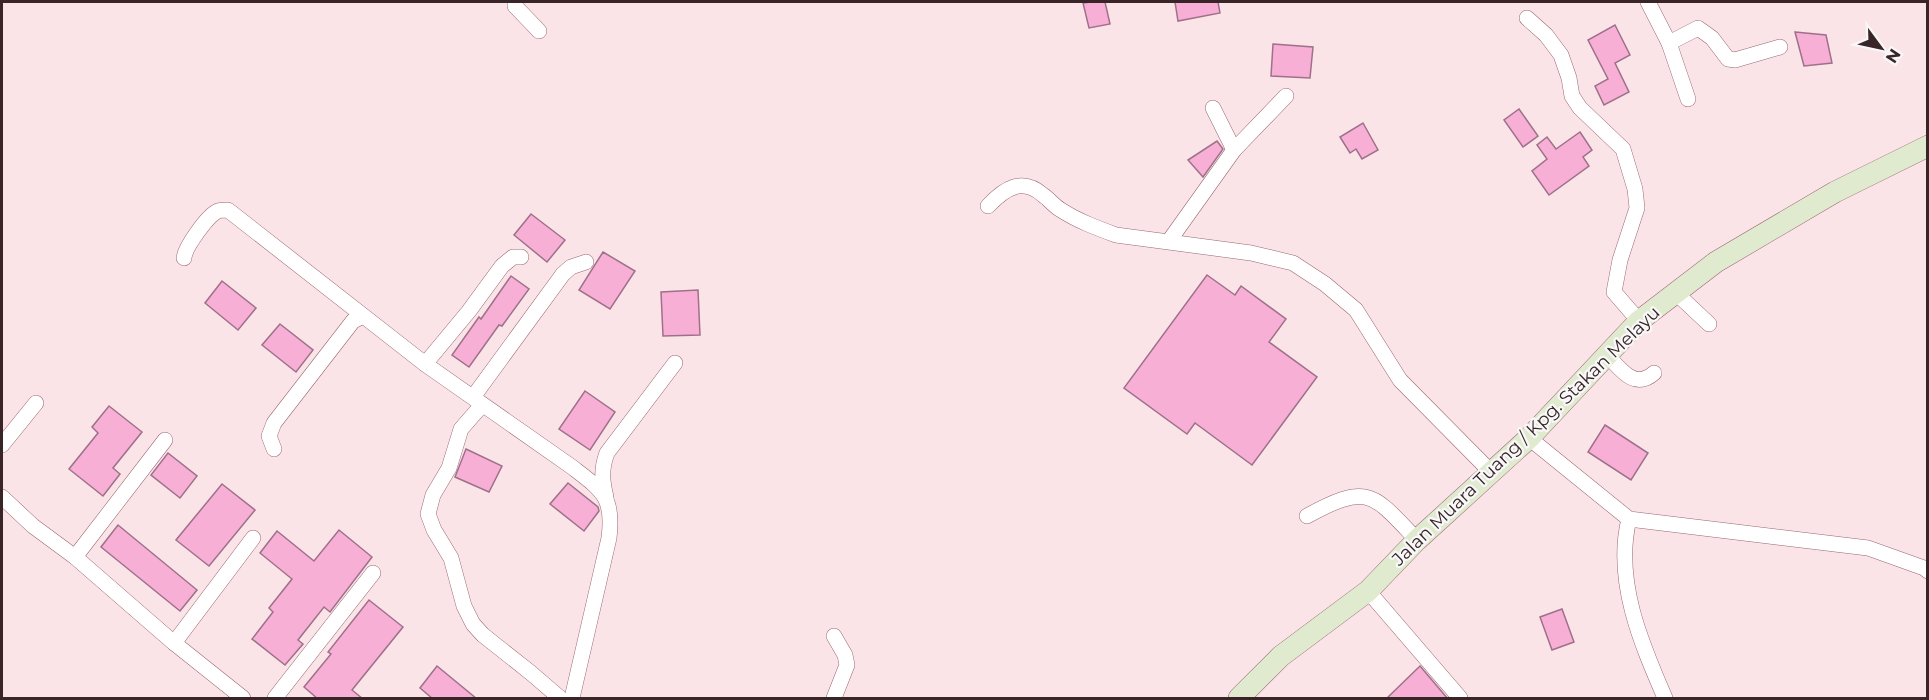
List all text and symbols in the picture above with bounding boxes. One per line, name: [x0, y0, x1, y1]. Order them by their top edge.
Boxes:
north arrow: [1851, 18, 1911, 78]
text: N: [1882, 45, 1905, 66]
street label: Jalan Muara Tuang / Kpg. Stakan Melayu: [1387, 302, 1665, 571]

